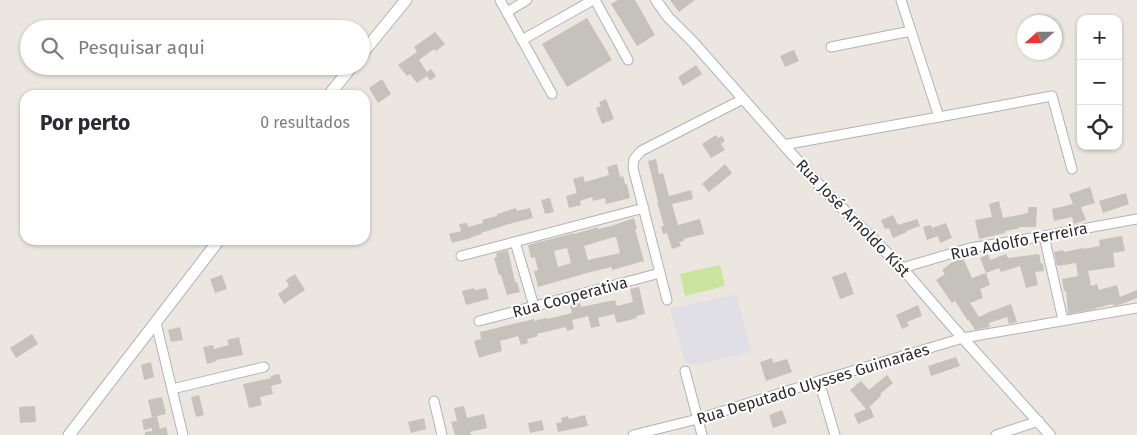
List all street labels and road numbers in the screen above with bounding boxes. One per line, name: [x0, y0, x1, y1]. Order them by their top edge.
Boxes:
street label: Rua José Arnoldo Kist: [792, 155, 914, 281]
street label: Rua Adolfo Ferreira: [949, 218, 1089, 264]
street label: Rua Cooperativa: [510, 272, 630, 322]
street label: Rua Deputado Ulysses Guimarães: [694, 340, 932, 428]

